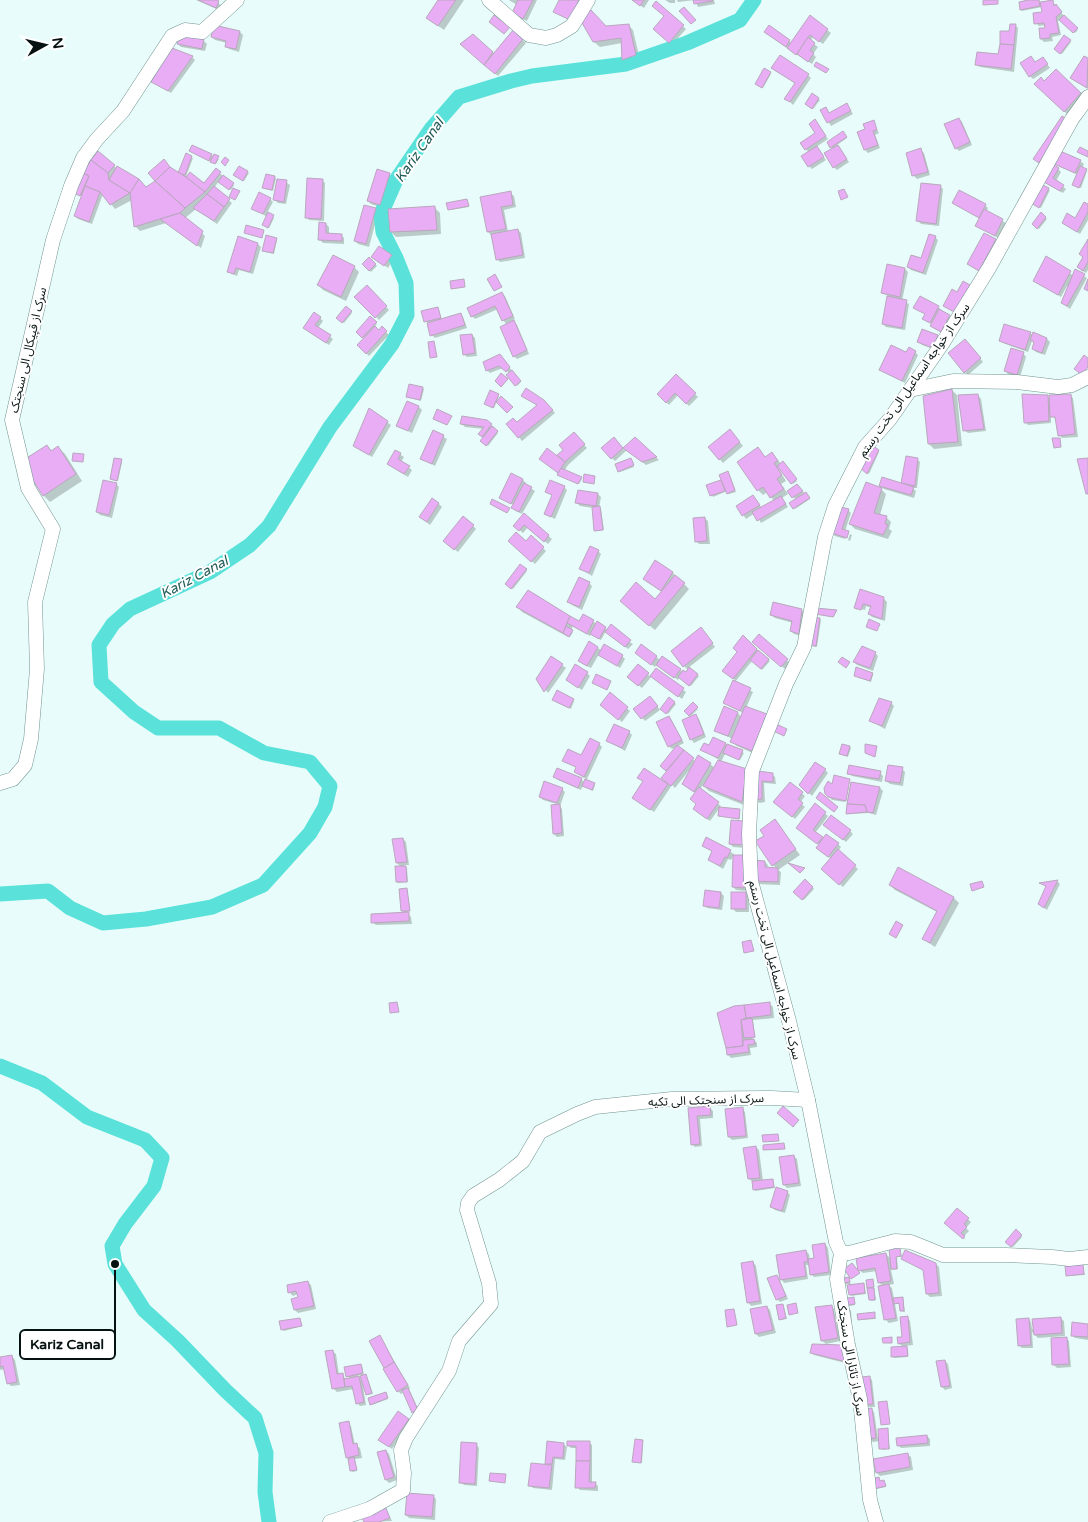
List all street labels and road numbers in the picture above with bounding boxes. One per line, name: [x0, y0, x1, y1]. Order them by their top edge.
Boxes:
street label: سرک از قپیکال الی سنجتک: [7, 286, 50, 414]
street label: سرک از خواجه اسماعیل الی تخت رستم: [855, 300, 974, 461]
street label: سرک از خواجه اسماعیل الی تخت رستم: [744, 879, 804, 1062]
street label: سرک از سنجتک الی تکیه: [648, 1091, 764, 1109]
street label: سرک از تاتارا الی سنجتک: [834, 1299, 868, 1417]

